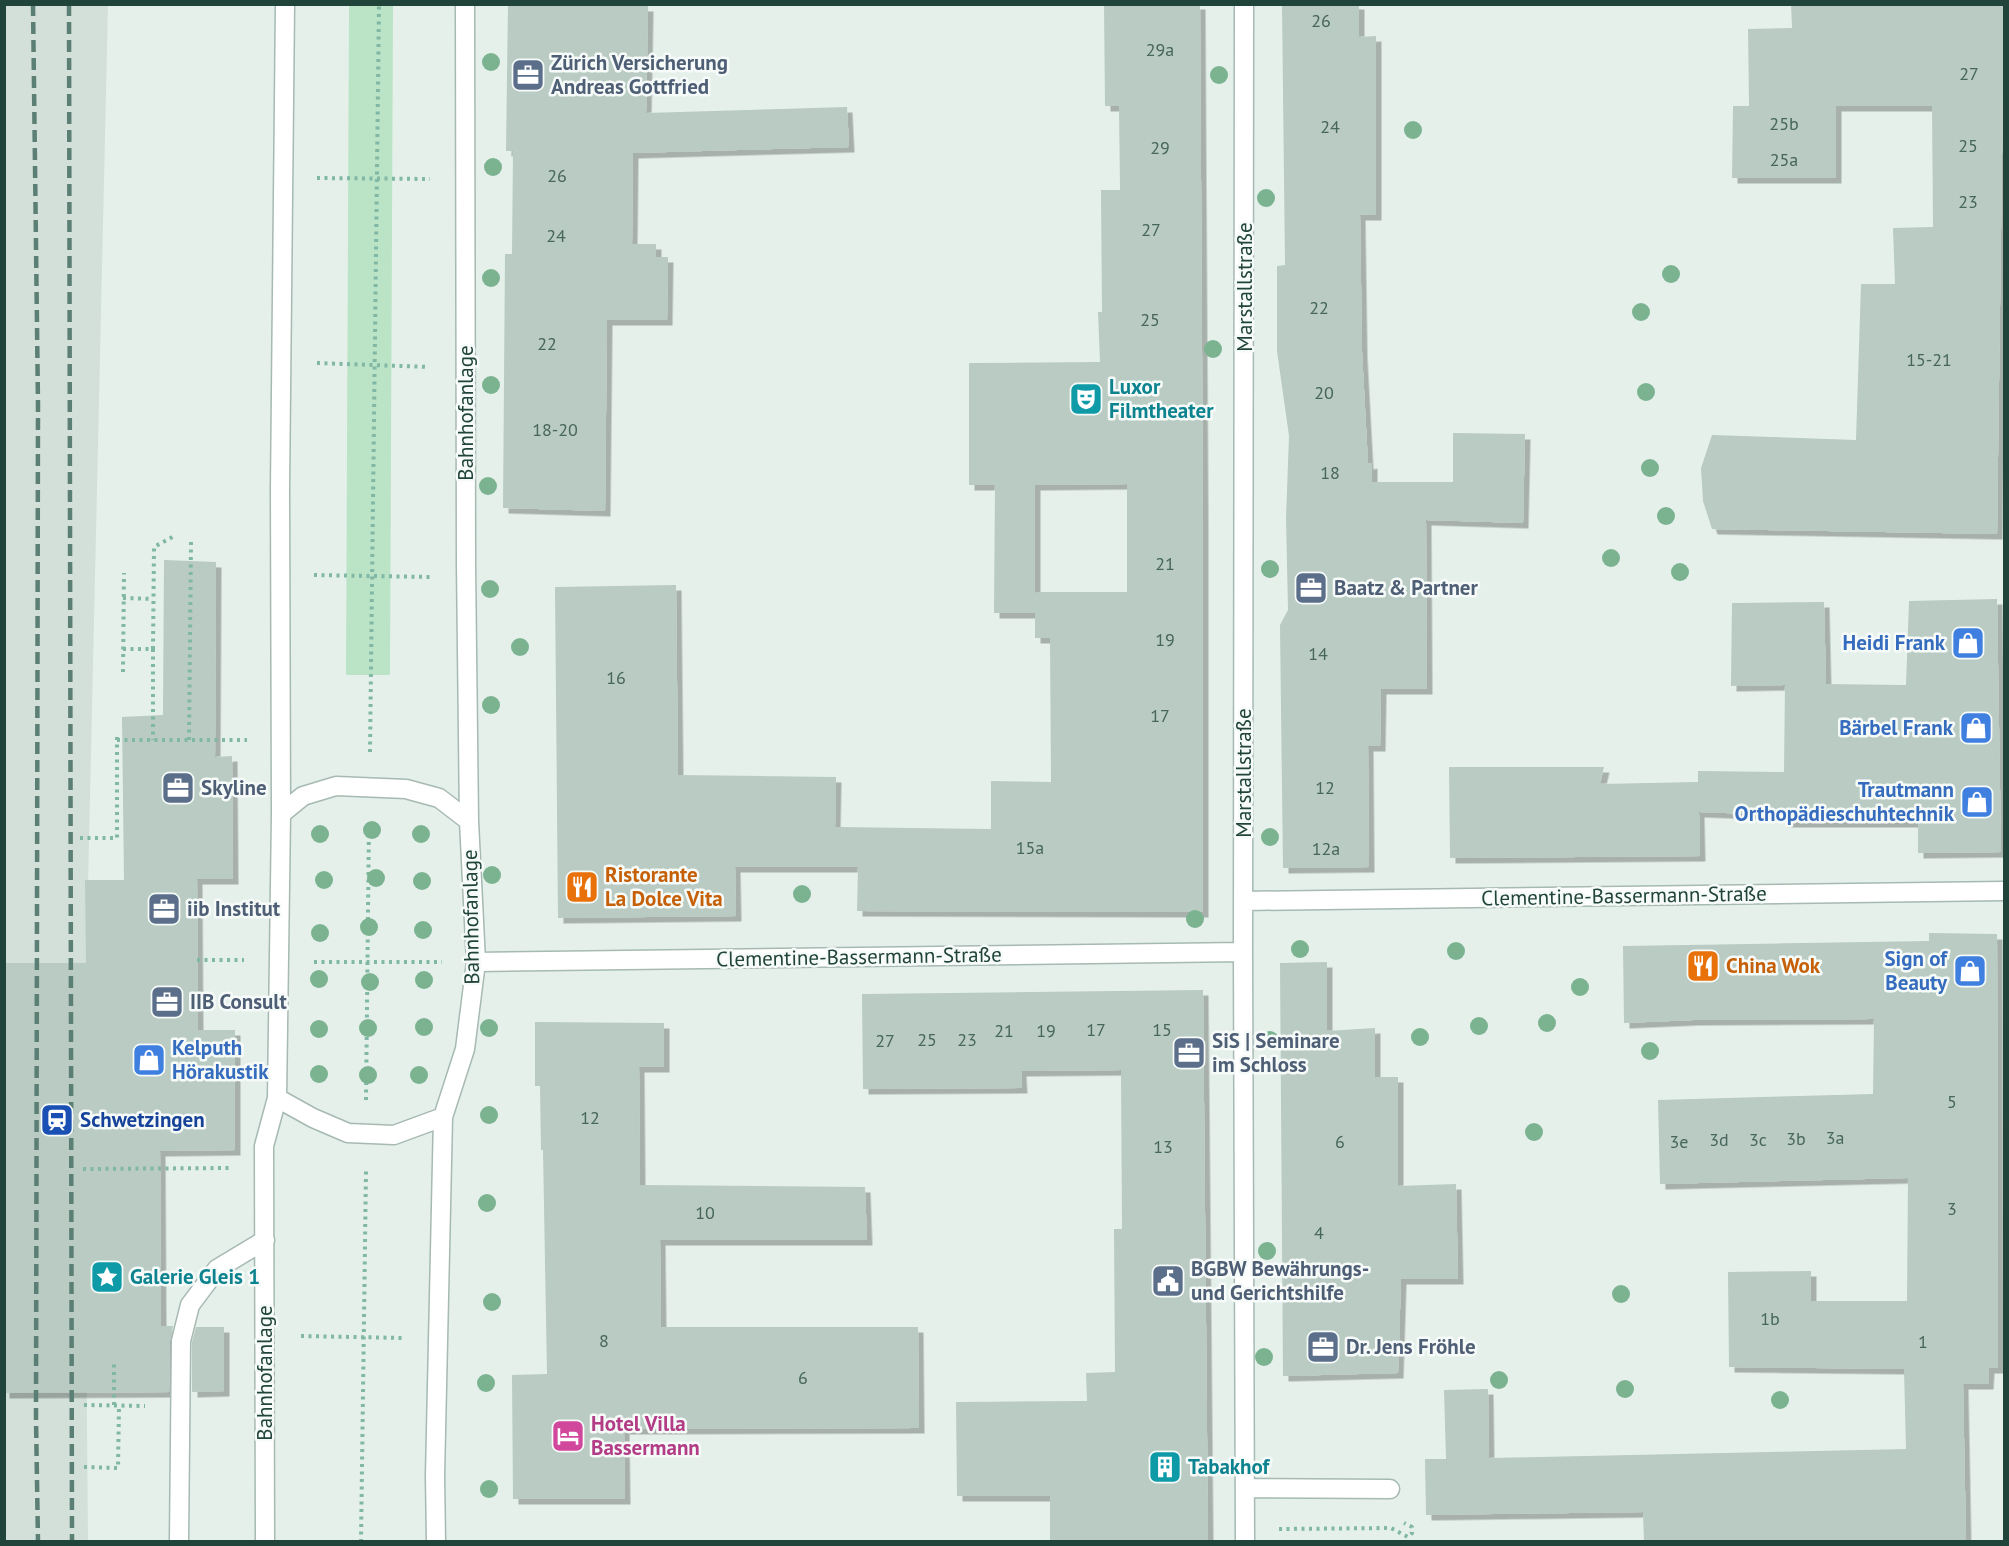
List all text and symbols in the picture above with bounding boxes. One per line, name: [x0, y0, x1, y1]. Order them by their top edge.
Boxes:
house number: 26: [1311, 9, 1331, 32]
house number: 29a: [1146, 38, 1174, 61]
place label: Zürich Versicherung Andreas Gottfried: [551, 49, 728, 100]
office icon: Zürich Versicherung Andreas Gottfried: [510, 57, 546, 93]
house number: 27: [1959, 62, 1979, 85]
house number: 25b: [1769, 112, 1799, 135]
house number: 24: [1320, 115, 1340, 138]
house number: 25: [1958, 134, 1978, 157]
house number: 29: [1150, 136, 1170, 159]
house number: 25a: [1770, 148, 1798, 171]
house number: 26: [547, 164, 567, 187]
house number: 23: [1958, 190, 1978, 213]
house number: 27: [1141, 218, 1161, 241]
street label: Marstallstraße: [1231, 222, 1258, 352]
house number: 24: [546, 224, 566, 247]
house number: 22: [1309, 296, 1329, 319]
house number: 25: [1140, 308, 1160, 331]
house number: 22: [537, 332, 557, 355]
street label: Bahnhofanlage: [452, 345, 479, 481]
house number: 15-21: [1906, 348, 1952, 371]
place label: Luxor Filmtheater: [1109, 373, 1214, 424]
theatre icon: Luxor Filmtheater: [1068, 381, 1104, 417]
house number: 20: [1314, 381, 1334, 404]
house number: 18-20: [532, 418, 578, 441]
house number: 18: [1320, 461, 1340, 484]
house number: 21: [1155, 552, 1175, 575]
office icon: Baatz & Partner: [1293, 570, 1329, 606]
place label: Baatz & Partner: [1334, 574, 1479, 601]
shop icon: Heidi Frank: [1950, 625, 1986, 661]
house number: 19: [1155, 628, 1175, 651]
place label: Heidi Frank: [1843, 629, 1946, 656]
house number: 14: [1308, 642, 1328, 665]
house number: 16: [606, 666, 626, 689]
house number: 17: [1150, 704, 1170, 727]
street label: Marstallstraße: [1230, 708, 1257, 838]
shop icon: Bärbel Frank: [1958, 710, 1994, 746]
place label: Bärbel Frank: [1839, 714, 1954, 741]
office icon: Skyline: [160, 770, 196, 806]
place label: Skyline: [201, 774, 267, 801]
house number: 12: [1315, 776, 1335, 799]
place label: Trautmann Orthopädieschuhtechnik: [1735, 776, 1955, 827]
shop icon: Trautmann Orthopädieschuhtechnik: [1959, 784, 1995, 820]
house number: 15a: [1016, 836, 1044, 859]
house number: 12a: [1312, 837, 1340, 860]
street label: Bahnhofanlage: [456, 849, 485, 985]
place label: Ristorante La Dolce Vita: [605, 861, 723, 912]
restaurant icon: Ristorante La Dolce Vita: [564, 869, 600, 905]
street label: Clementine-Bassermann-Straße: [1481, 880, 1767, 911]
office icon: iib Institut: [146, 891, 182, 927]
place label: iib Institut: [187, 895, 281, 922]
street label: Clementine-Bassermann-Straße: [716, 941, 1002, 972]
place label: Sign of Beauty: [1884, 945, 1948, 996]
restaurant icon: China Wok: [1685, 948, 1721, 984]
place label: China Wok: [1726, 952, 1821, 979]
shop icon: Sign of Beauty: [1952, 953, 1988, 989]
office icon: IIB Consult: [149, 984, 185, 1020]
place label: IIB Consult: [190, 988, 287, 1015]
house number: 17: [1086, 1018, 1106, 1041]
house number: 15: [1152, 1018, 1172, 1041]
house number: 21: [994, 1019, 1014, 1042]
house number: 19: [1036, 1019, 1056, 1042]
place label: SiS | Seminare im Schloss: [1212, 1027, 1340, 1078]
house number: 25: [917, 1028, 937, 1051]
house number: 23: [957, 1028, 977, 1051]
house number: 27: [875, 1029, 895, 1052]
place label: Kelputh Hörakustik: [172, 1034, 269, 1085]
office icon: SiS | Seminare im Schloss: [1171, 1035, 1207, 1071]
shop icon: Kelputh Hörakustik: [131, 1042, 167, 1078]
house number: 5: [1947, 1090, 1957, 1113]
station icon: Schwetzingen: [39, 1102, 75, 1138]
place label: Schwetzingen: [80, 1106, 205, 1133]
house number: 12: [580, 1106, 600, 1129]
house number: 3a: [1826, 1126, 1844, 1149]
house number: 3b: [1786, 1127, 1806, 1150]
house number: 3d: [1709, 1128, 1729, 1151]
house number: 3c: [1749, 1128, 1767, 1151]
house number: 6: [1335, 1130, 1345, 1153]
house number: 3e: [1670, 1130, 1688, 1153]
house number: 13: [1153, 1135, 1173, 1158]
house number: 3: [1947, 1197, 1957, 1220]
house number: 10: [695, 1201, 715, 1224]
house number: 4: [1314, 1221, 1324, 1244]
place label: BGBW Bewährungs- und Gerichtshilfe: [1191, 1255, 1369, 1306]
place icon: Galerie Gleis 1: [89, 1259, 125, 1295]
place label: Galerie Gleis 1: [130, 1263, 260, 1290]
public building icon: BGBW Bewährungs- und Gerichtshilfe: [1150, 1263, 1186, 1299]
street label: Bahnhofanlage: [251, 1305, 278, 1441]
house number: 1b: [1760, 1307, 1780, 1330]
house number: 8: [599, 1329, 609, 1352]
office icon: Dr. Jens Fröhle: [1305, 1329, 1341, 1365]
house number: 1: [1918, 1330, 1928, 1353]
place label: Dr. Jens Fröhle: [1346, 1333, 1476, 1360]
house number: 6: [798, 1366, 808, 1389]
place label: Hotel Villa Bassermann: [591, 1410, 700, 1461]
hotel icon: Hotel Villa Bassermann: [550, 1418, 586, 1454]
building icon: Tabakhof: [1147, 1449, 1183, 1485]
place label: Tabakhof: [1188, 1453, 1271, 1480]

